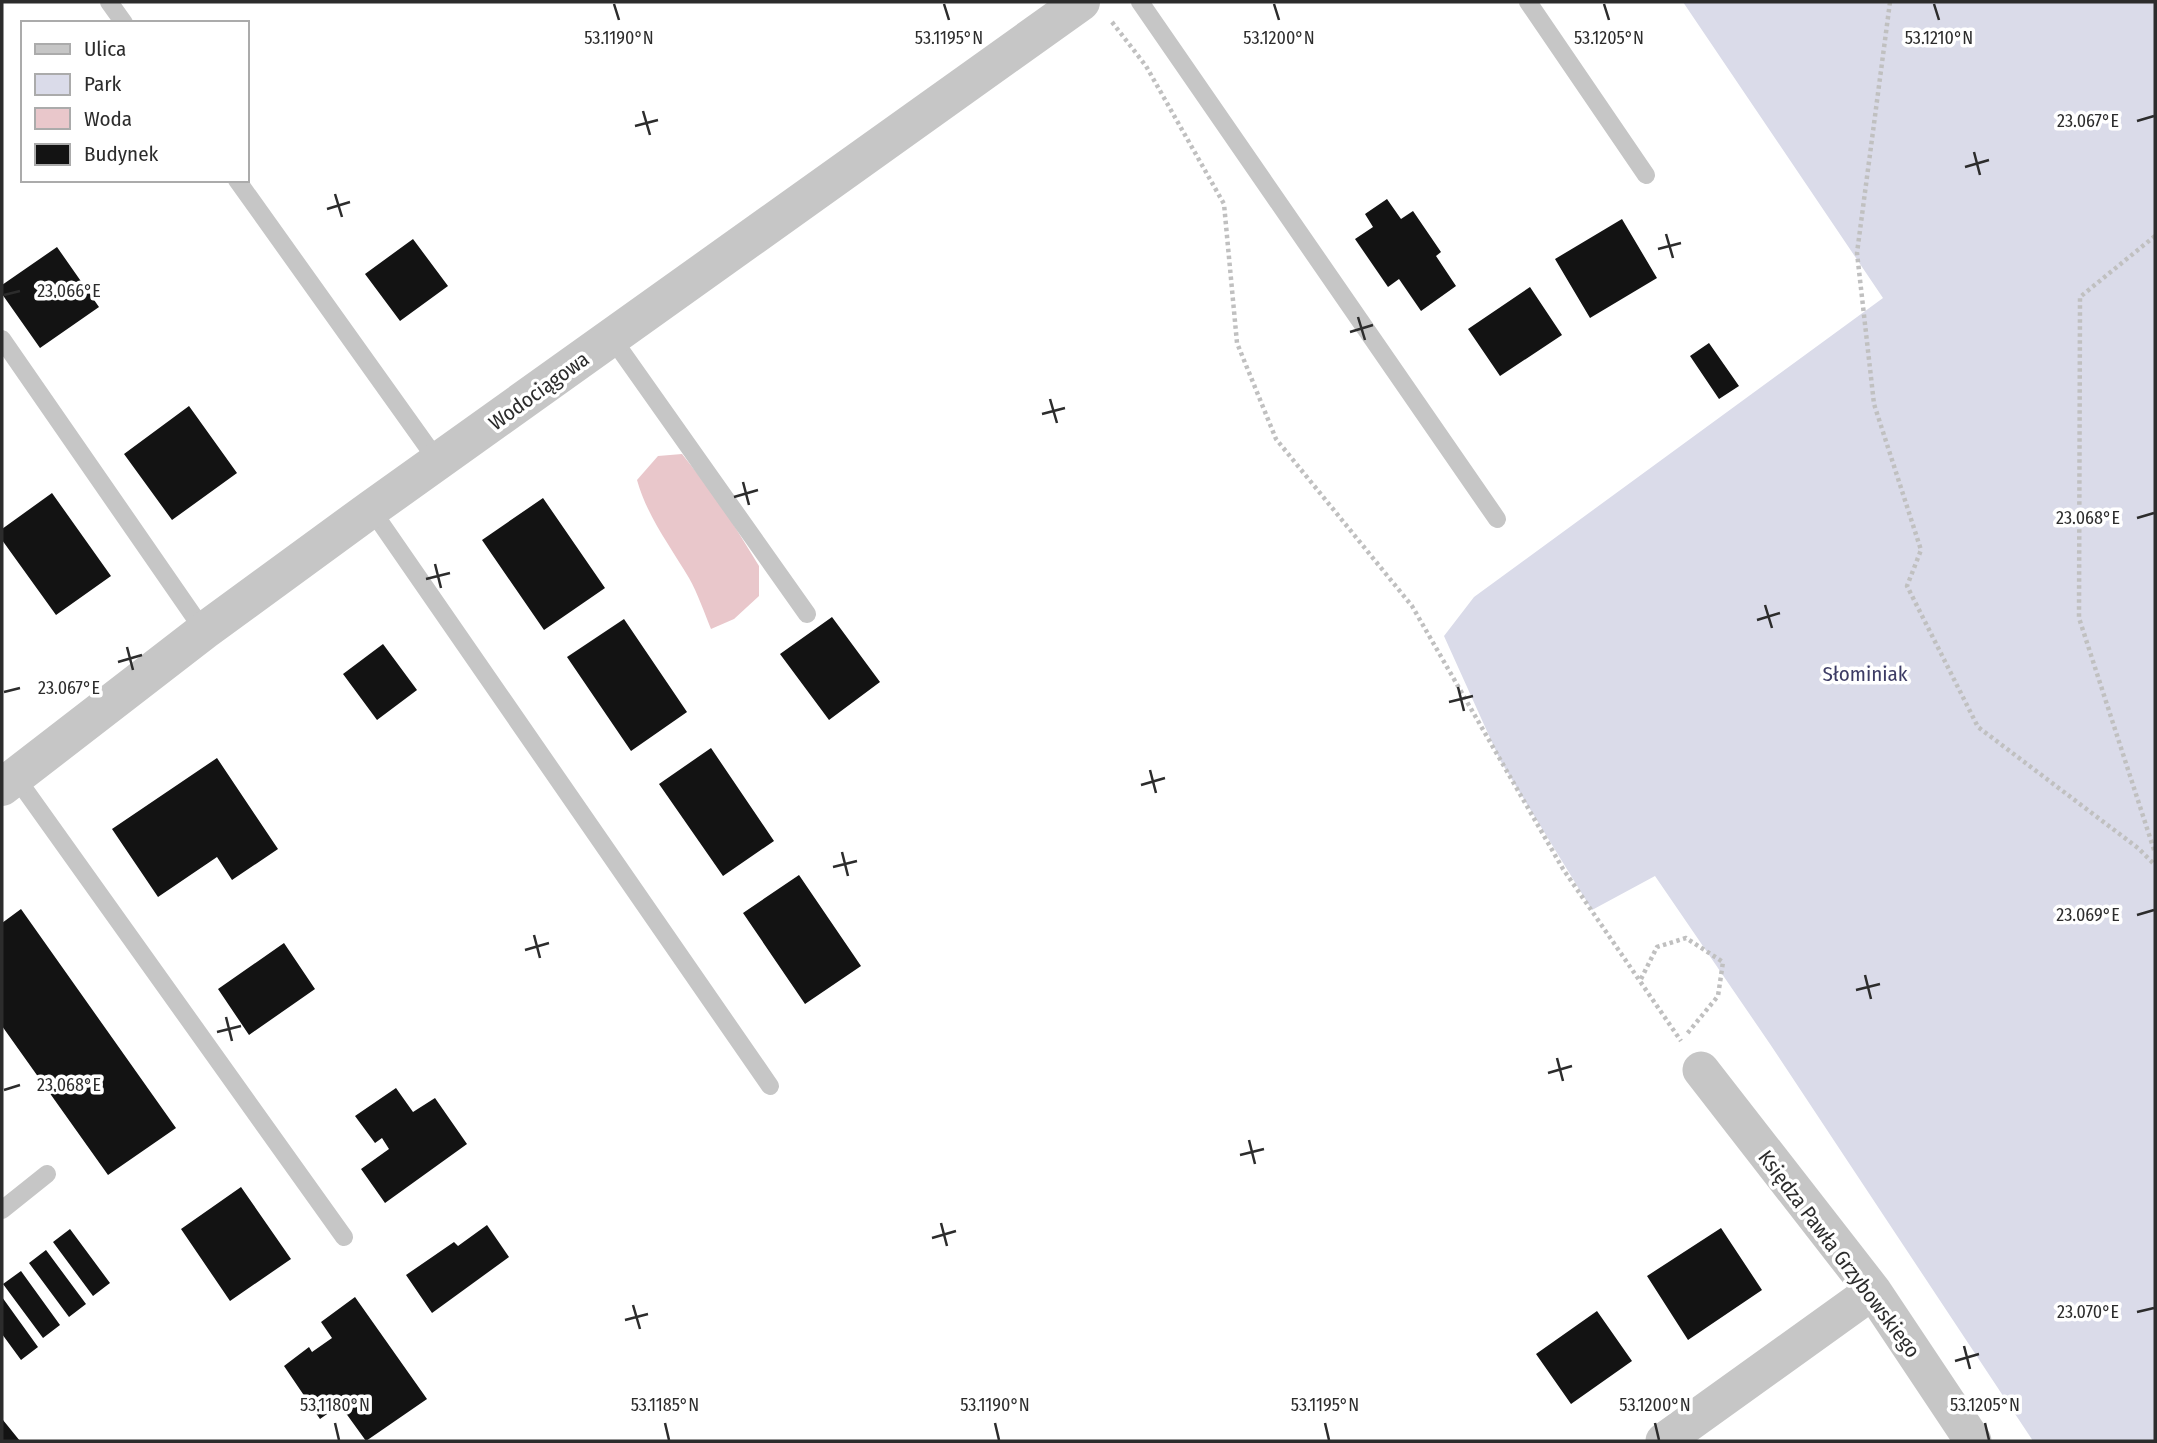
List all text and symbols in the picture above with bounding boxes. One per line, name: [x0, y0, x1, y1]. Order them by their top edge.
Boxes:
legend: [21, 21, 248, 182]
text: 53.1190°N: [584, 27, 654, 49]
text: 53.1195°N: [915, 27, 983, 49]
text: 53.1200°N: [1243, 27, 1315, 49]
text: 53.1205°N: [1574, 27, 1644, 49]
text: 53.1210°N: [1905, 27, 1973, 49]
text: Ulica: [84, 36, 126, 62]
text: Park: [84, 71, 122, 97]
text: Woda: [84, 106, 132, 132]
text: 23.067°E: [2057, 110, 2119, 132]
text: Budynek: [84, 141, 159, 167]
text: 23.066°E: [37, 280, 101, 302]
street label: Wodociągowa: [484, 346, 594, 436]
text: 23.068°E: [2056, 507, 2120, 529]
park label: Słominiak: [1822, 661, 1908, 687]
text: 23.067°E: [38, 677, 100, 699]
text: 23.069°E: [2056, 904, 2120, 926]
text: 23.068°E: [37, 1074, 101, 1096]
street label: Księdza Pawła Grzybowskiego: [1752, 1145, 1926, 1363]
text: 23.070°E: [2057, 1301, 2119, 1323]
text: 53.1180°N: [300, 1394, 370, 1416]
text: 53.1185°N: [631, 1394, 699, 1416]
text: 53.1190°N: [960, 1394, 1030, 1416]
text: 53.1195°N: [1291, 1394, 1359, 1416]
text: 53.1200°N: [1619, 1394, 1691, 1416]
text: 53.1205°N: [1950, 1394, 2020, 1416]

